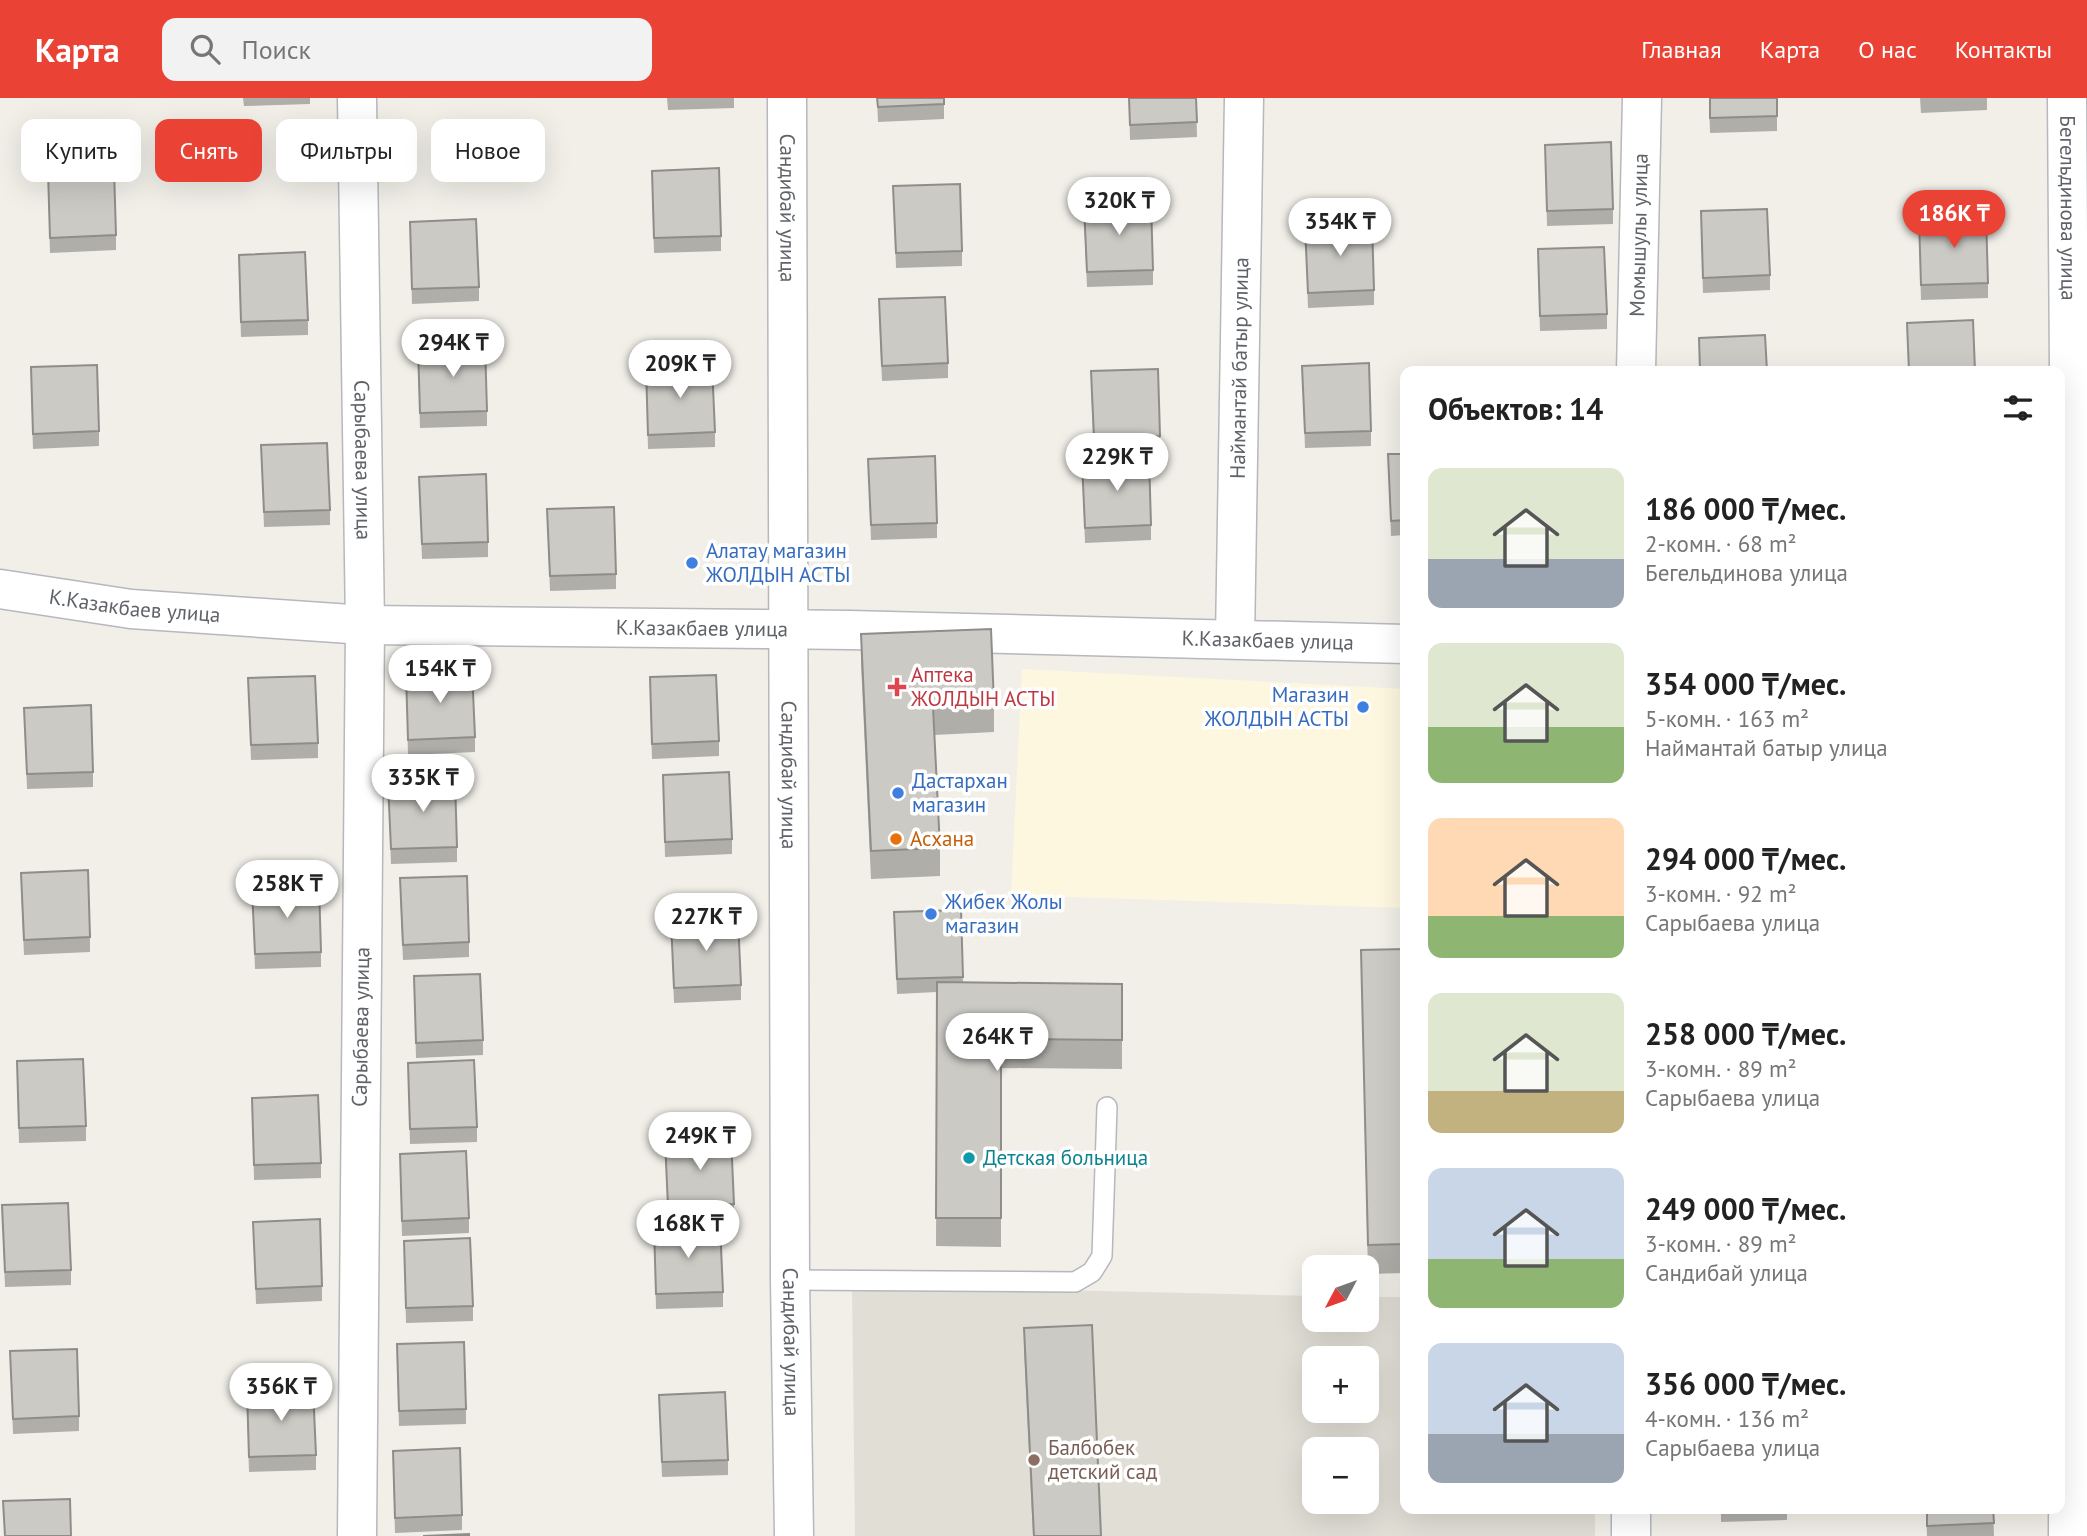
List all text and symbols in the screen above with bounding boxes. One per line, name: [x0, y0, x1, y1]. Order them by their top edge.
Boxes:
search box: [162, 18, 652, 81]
text: Карта: [35, 28, 120, 71]
icon: search: [186, 30, 224, 68]
text: Поиск: [242, 33, 311, 66]
text: Главная: [1641, 34, 1722, 65]
text: Карта: [1760, 34, 1820, 65]
text: О нас: [1858, 34, 1917, 65]
text: Контакты: [1955, 34, 2052, 65]
street label: Бегельдинова улица: [2054, 115, 2082, 301]
chip: Купить: [21, 119, 141, 182]
chip: Снять: [155, 119, 262, 182]
chip: Фильтры: [276, 119, 417, 182]
chip: Новое: [431, 119, 545, 182]
street label: Сандибай улица: [774, 134, 801, 282]
street label: Момышулы улица: [1623, 153, 1654, 317]
pin: 320K ₸: [1062, 178, 1176, 237]
text: 320K ₸: [1083, 185, 1155, 214]
pin: 186K ₸: [1897, 190, 2011, 250]
pin: 354K ₸: [1283, 198, 1397, 258]
text: 186K ₸: [1918, 198, 1990, 227]
text: 354K ₸: [1304, 206, 1376, 235]
street label: Наймантай батыр улица: [1224, 257, 1254, 479]
pin: 294K ₸: [396, 320, 510, 379]
text: 294K ₸: [417, 327, 489, 356]
pin: 209K ₸: [623, 341, 737, 400]
text: 209K ₸: [644, 348, 716, 377]
street label: Сарыбаева улица: [348, 380, 378, 540]
text: Объектов: 14: [1428, 389, 1603, 428]
icon: filters: [1999, 389, 2037, 427]
pin: 229K ₸: [1060, 434, 1174, 493]
text: 229K ₸: [1081, 441, 1153, 470]
text: 186 000 ₸/мес.: [1645, 489, 1846, 528]
icon: home: [1484, 496, 1568, 580]
text: 2-комн. · 68 m²: [1645, 529, 1797, 558]
place label: Алатау магазин ЖОЛДЫН АСТЫ: [705, 537, 850, 588]
marker: Алатау магазин ЖОЛДЫН АСТЫ: [684, 555, 700, 571]
text: Бегельдинова улица: [1645, 558, 1848, 587]
street label: К.Казакбаев улица: [47, 583, 221, 628]
street label: К.Казакбаев улица: [616, 614, 788, 642]
street label: К.Казакбаев улица: [1181, 624, 1354, 656]
pin: 154K ₸: [383, 646, 497, 705]
text: 154K ₸: [404, 653, 476, 682]
place label: Аптека ЖОЛДЫН АСТЫ: [910, 661, 1055, 712]
text: 354 000 ₸/мес.: [1645, 664, 1846, 703]
icon: home: [1484, 671, 1568, 755]
marker: Аптека ЖОЛДЫН АСТЫ: [889, 679, 905, 695]
place label: Магазин ЖОЛДЫН АСТЫ: [1204, 681, 1349, 732]
marker: Магазин ЖОЛДЫН АСТЫ: [1355, 699, 1371, 715]
street label: Сандибай улица: [776, 701, 803, 849]
text: 5-комн. · 163 m²: [1645, 704, 1809, 733]
text: Наймантай батыр улица: [1645, 733, 1888, 762]
pin: 335K ₸: [366, 754, 480, 814]
text: 335K ₸: [387, 762, 459, 791]
place label: Дастархан магазин: [912, 767, 1008, 818]
marker: Дастархан магазин: [890, 785, 906, 801]
place label: Асхана: [910, 825, 974, 852]
marker: Асхана: [888, 831, 904, 847]
text: 294 000 ₸/мес.: [1645, 839, 1846, 878]
icon: home: [1484, 846, 1568, 930]
pin: 258K ₸: [230, 860, 344, 920]
text: 258K ₸: [251, 868, 323, 897]
text: 3-комн. · 92 m²: [1645, 879, 1797, 908]
place label: Жибек Жолы магазин: [944, 888, 1063, 939]
pin: 227K ₸: [649, 894, 763, 953]
text: 227K ₸: [670, 901, 742, 930]
marker: Жибек Жолы магазин: [923, 906, 939, 922]
text: Сарыбаева улица: [1645, 908, 1820, 937]
street label: Сарыбаева улица: [346, 947, 375, 1107]
pin: 264K ₸: [940, 1014, 1054, 1073]
text: 258 000 ₸/мес.: [1645, 1014, 1846, 1053]
text: 264K ₸: [961, 1021, 1033, 1050]
icon: home: [1484, 1021, 1568, 1105]
text: 3-комн. · 89 m²: [1645, 1054, 1797, 1083]
text: Сарыбаева улица: [1645, 1083, 1820, 1112]
pin: 249K ₸: [643, 1112, 757, 1172]
text: 249K ₸: [664, 1120, 736, 1149]
place label: Детская больница: [983, 1144, 1148, 1171]
marker: Детская больница: [961, 1150, 977, 1166]
text: 249 000 ₸/мес.: [1645, 1189, 1846, 1228]
icon: home: [1484, 1196, 1568, 1280]
pin: 168K ₸: [631, 1200, 745, 1260]
text: 168K ₸: [652, 1208, 724, 1237]
text: 3-комн. · 89 m²: [1645, 1229, 1797, 1258]
north arrow: [1302, 1255, 1379, 1332]
map controls: [1302, 1255, 1379, 1514]
text: Сандибай улица: [1645, 1258, 1808, 1287]
street label: Сандибай улица: [777, 1268, 806, 1417]
button: +: [1302, 1346, 1379, 1423]
pin: 356K ₸: [224, 1364, 338, 1423]
text: 356 000 ₸/мес.: [1645, 1364, 1846, 1403]
text: 356K ₸: [245, 1371, 317, 1400]
icon: home: [1484, 1371, 1568, 1455]
text: 4-комн. · 136 m²: [1645, 1404, 1809, 1433]
text: Сарыбаева улица: [1645, 1433, 1820, 1462]
place label: Балбобек детский сад: [1048, 1434, 1157, 1485]
button: −: [1302, 1437, 1379, 1514]
marker: Балбобек детский сад: [1026, 1452, 1042, 1468]

